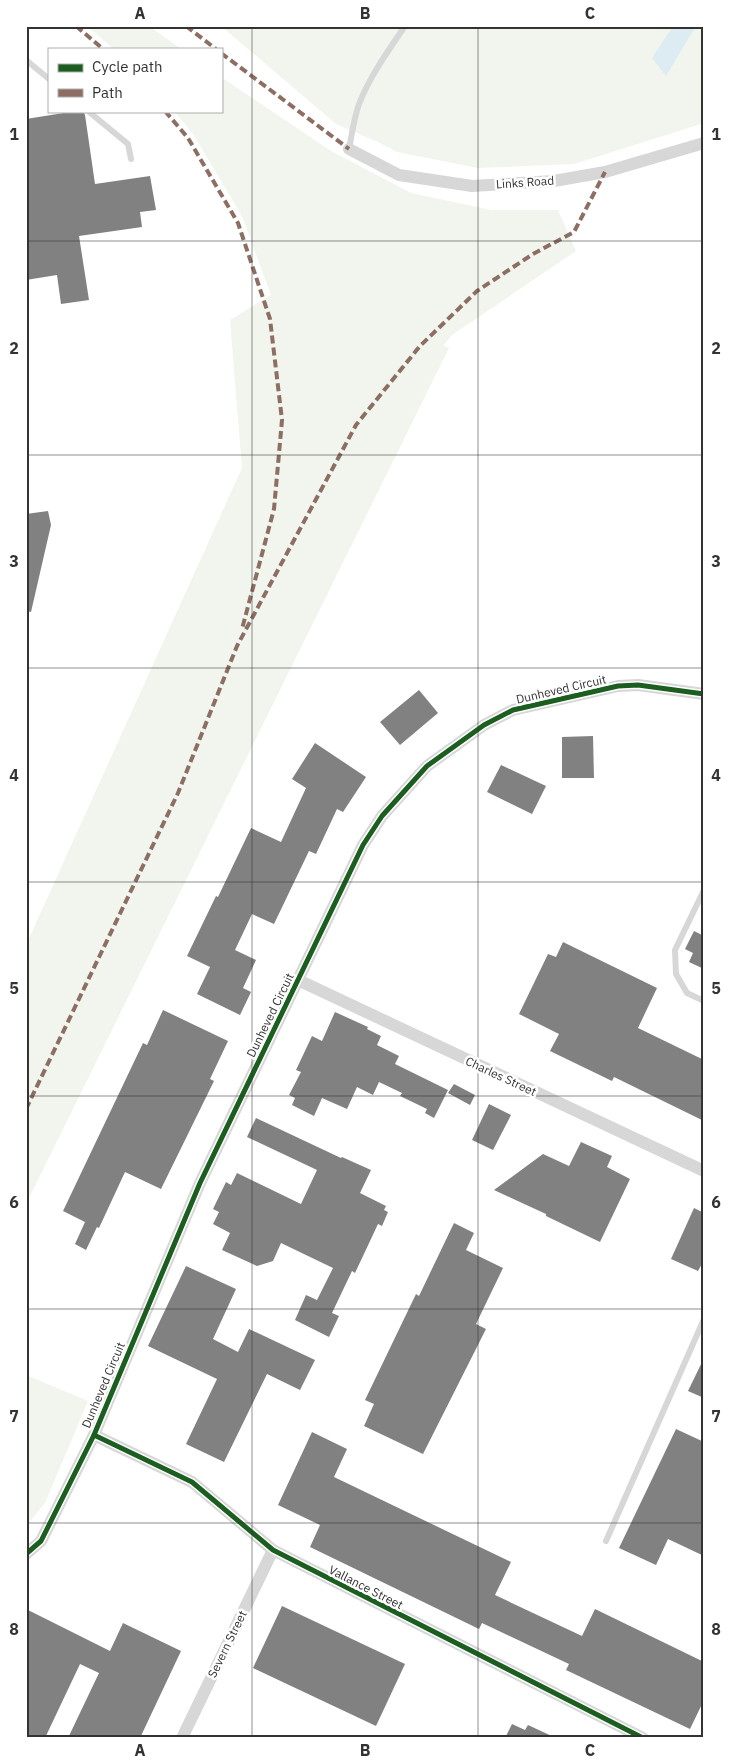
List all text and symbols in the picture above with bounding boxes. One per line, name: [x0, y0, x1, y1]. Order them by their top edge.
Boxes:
text: A: [135, 3, 146, 23]
text: B: [360, 3, 371, 23]
text: C: [585, 3, 595, 23]
legend: [48, 48, 222, 112]
text: Cycle path: [92, 57, 163, 76]
text: Path: [92, 83, 123, 102]
text: 1: [9, 124, 19, 144]
text: 1: [711, 124, 721, 144]
street label: Links Road: [495, 172, 555, 192]
text: 2: [9, 338, 19, 358]
text: 2: [711, 338, 721, 358]
text: 3: [9, 551, 19, 571]
text: 3: [711, 551, 721, 571]
street label: Dunheved Circuit: [514, 671, 608, 707]
text: 4: [9, 765, 19, 785]
text: 4: [711, 765, 721, 785]
street label: Dunheved Circuit: [243, 970, 297, 1060]
text: 5: [9, 978, 19, 998]
text: 5: [711, 978, 721, 998]
street label: Charles Street: [463, 1053, 539, 1099]
text: 6: [9, 1192, 19, 1212]
text: 6: [711, 1192, 721, 1212]
street label: Dunheved Circuit: [78, 1340, 128, 1430]
text: 7: [9, 1406, 19, 1426]
text: 7: [711, 1406, 721, 1426]
street label: Vallance Street: [326, 1562, 406, 1612]
street label: Severn Street: [204, 1608, 250, 1680]
text: 8: [9, 1619, 19, 1639]
text: 8: [711, 1619, 721, 1639]
text: A: [135, 1740, 146, 1760]
text: B: [360, 1740, 371, 1760]
text: C: [585, 1740, 595, 1760]

